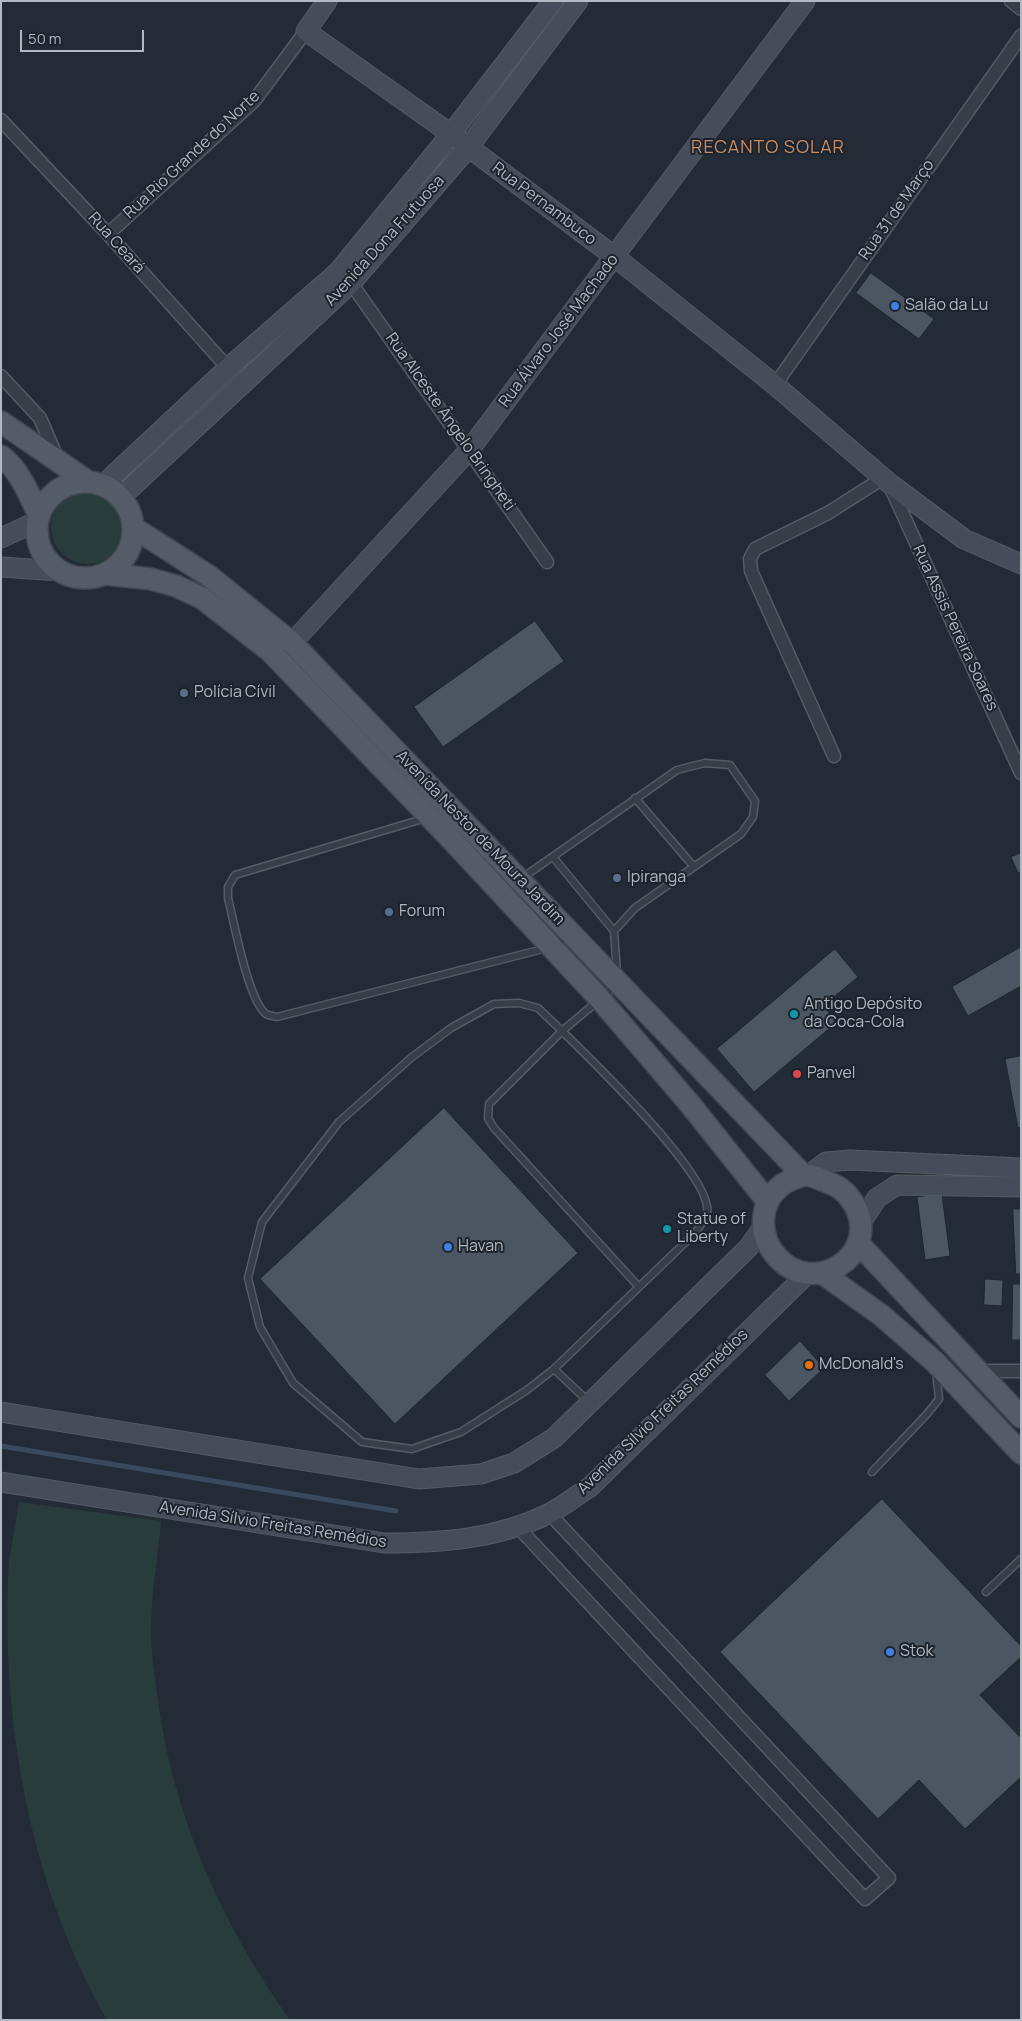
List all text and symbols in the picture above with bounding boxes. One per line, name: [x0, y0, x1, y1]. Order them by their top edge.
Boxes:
scale bar: [22, 20, 146, 52]
text: 50 m: [28, 28, 62, 49]
street label: Rua Rio Grande do Norte: [120, 87, 264, 223]
district label: RECANTO SOLAR: [689, 137, 847, 159]
street label: Rua 31 de Março: [855, 156, 939, 264]
street label: Rua Pernambuco: [488, 159, 600, 249]
street label: Avenida Dona Frutuosa: [321, 172, 449, 310]
street label: Rua Ceará: [84, 209, 148, 277]
street label: Rua Álvaro José Machado: [495, 251, 623, 411]
place label: Salão da Lu: [905, 296, 988, 316]
marker: Salão da Lu: [889, 300, 901, 312]
street label: Rua Alceste Ângelo Bringheti: [381, 329, 519, 515]
street label: Rua Assis Pereira Soares: [908, 542, 1002, 714]
place label: Polícia Cívil: [194, 683, 276, 703]
marker: Polícia Cívil: [178, 687, 190, 699]
street label: Avenida Nestor de Moura Jardim: [391, 747, 569, 929]
place label: Ipiranga: [627, 868, 686, 888]
marker: Ipiranga: [611, 872, 623, 884]
place label: Forum: [399, 902, 445, 922]
marker: Forum: [383, 906, 395, 918]
place label: Antigo Depósito da Coca-Cola: [804, 995, 922, 1033]
marker: Antigo Depósito da Coca-Cola: [788, 1008, 800, 1020]
place label: Panvel: [807, 1064, 856, 1084]
marker: Panvel: [791, 1068, 803, 1080]
place label: Statue of Liberty: [677, 1210, 746, 1248]
marker: Statue of Liberty: [661, 1223, 673, 1235]
place label: Havan: [458, 1237, 504, 1257]
marker: Havan: [442, 1241, 454, 1253]
street label: Avenida Sílvio Freitas Remédios: [574, 1325, 752, 1499]
place label: McDonald's: [819, 1355, 904, 1375]
marker: McDonald's: [803, 1359, 815, 1371]
street label: Avenida Sílvio Freitas Remédios: [158, 1498, 388, 1552]
place label: Stok: [900, 1642, 933, 1662]
marker: Stok: [884, 1646, 896, 1658]

